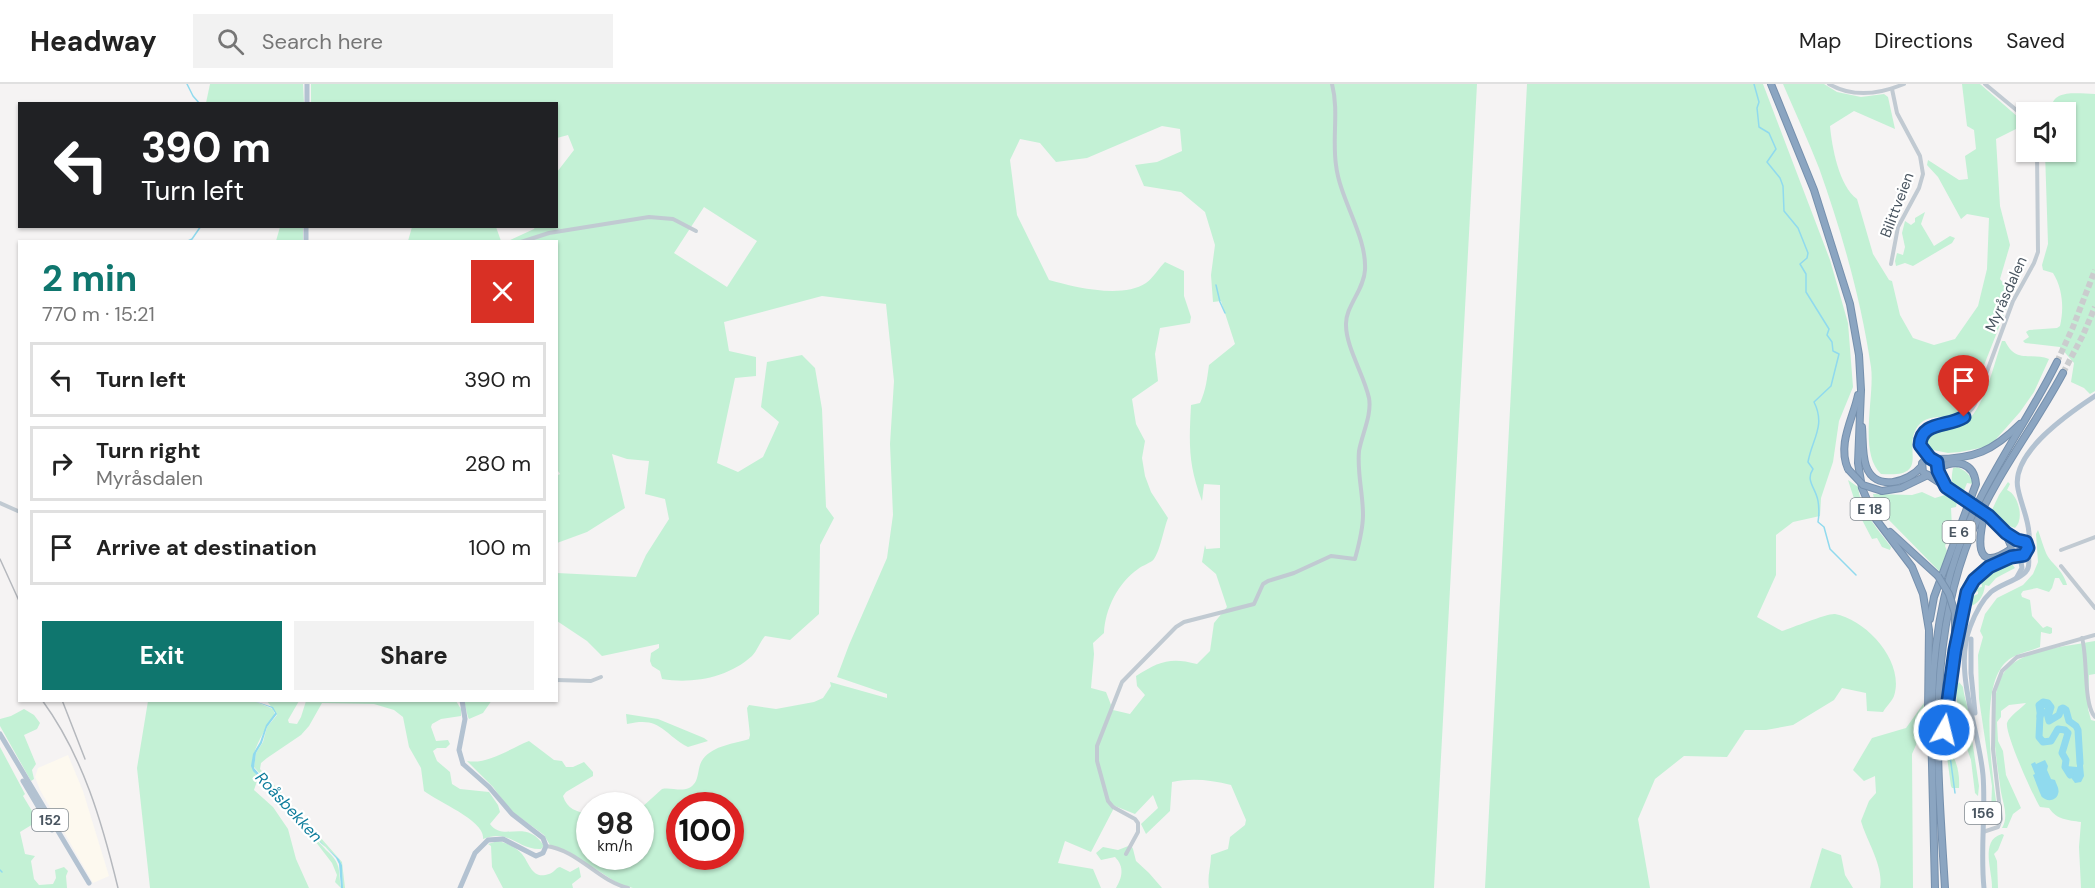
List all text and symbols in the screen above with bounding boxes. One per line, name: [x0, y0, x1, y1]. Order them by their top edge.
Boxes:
search box: [193, 14, 613, 68]
text: Headway: [30, 23, 157, 60]
icon: search: [214, 25, 247, 58]
text: Search here: [262, 27, 383, 56]
text: Map: [1799, 27, 1841, 55]
text: Directions: [1874, 27, 1973, 55]
text: Saved: [2006, 27, 2065, 55]
map controls: [2016, 102, 2076, 162]
button: sound: [2016, 102, 2076, 162]
text: 390 m: [141, 120, 271, 175]
icon: left: [42, 126, 120, 204]
street label: Bilittveien: [1875, 170, 1919, 240]
text: Turn left: [141, 173, 244, 208]
street label: Myråsdalen: [1981, 253, 2031, 335]
text: 2 min: [42, 255, 137, 302]
button: close: [471, 260, 534, 323]
text: 770 m · 15:21: [42, 301, 155, 327]
pin: [1938, 355, 1989, 417]
icon: left: [45, 363, 78, 396]
icon: arrive: [1947, 364, 1980, 397]
text: Turn left: [96, 365, 186, 394]
text: 390 m: [464, 365, 531, 394]
text: Turn right: [96, 436, 201, 465]
icon: right: [45, 447, 78, 480]
text: 280 m: [465, 449, 531, 478]
text: Myråsdalen: [96, 465, 203, 491]
road number: E 18: [1850, 498, 1890, 520]
road number: E 6: [1942, 521, 1976, 543]
icon: arrive: [45, 531, 78, 564]
text: Arrive at destination: [96, 533, 317, 562]
text: 100 m: [469, 533, 531, 562]
button: Exit: [42, 621, 282, 690]
button: Share: [294, 621, 534, 690]
position arrow: [1912, 698, 1976, 762]
water label: Roåsbekken: [251, 767, 327, 847]
speed limit sign: 100: [666, 792, 744, 870]
road number: 156: [1965, 802, 2001, 824]
text: 98: [596, 804, 634, 843]
road number: 152: [32, 809, 68, 831]
text: km/h: [597, 836, 633, 856]

